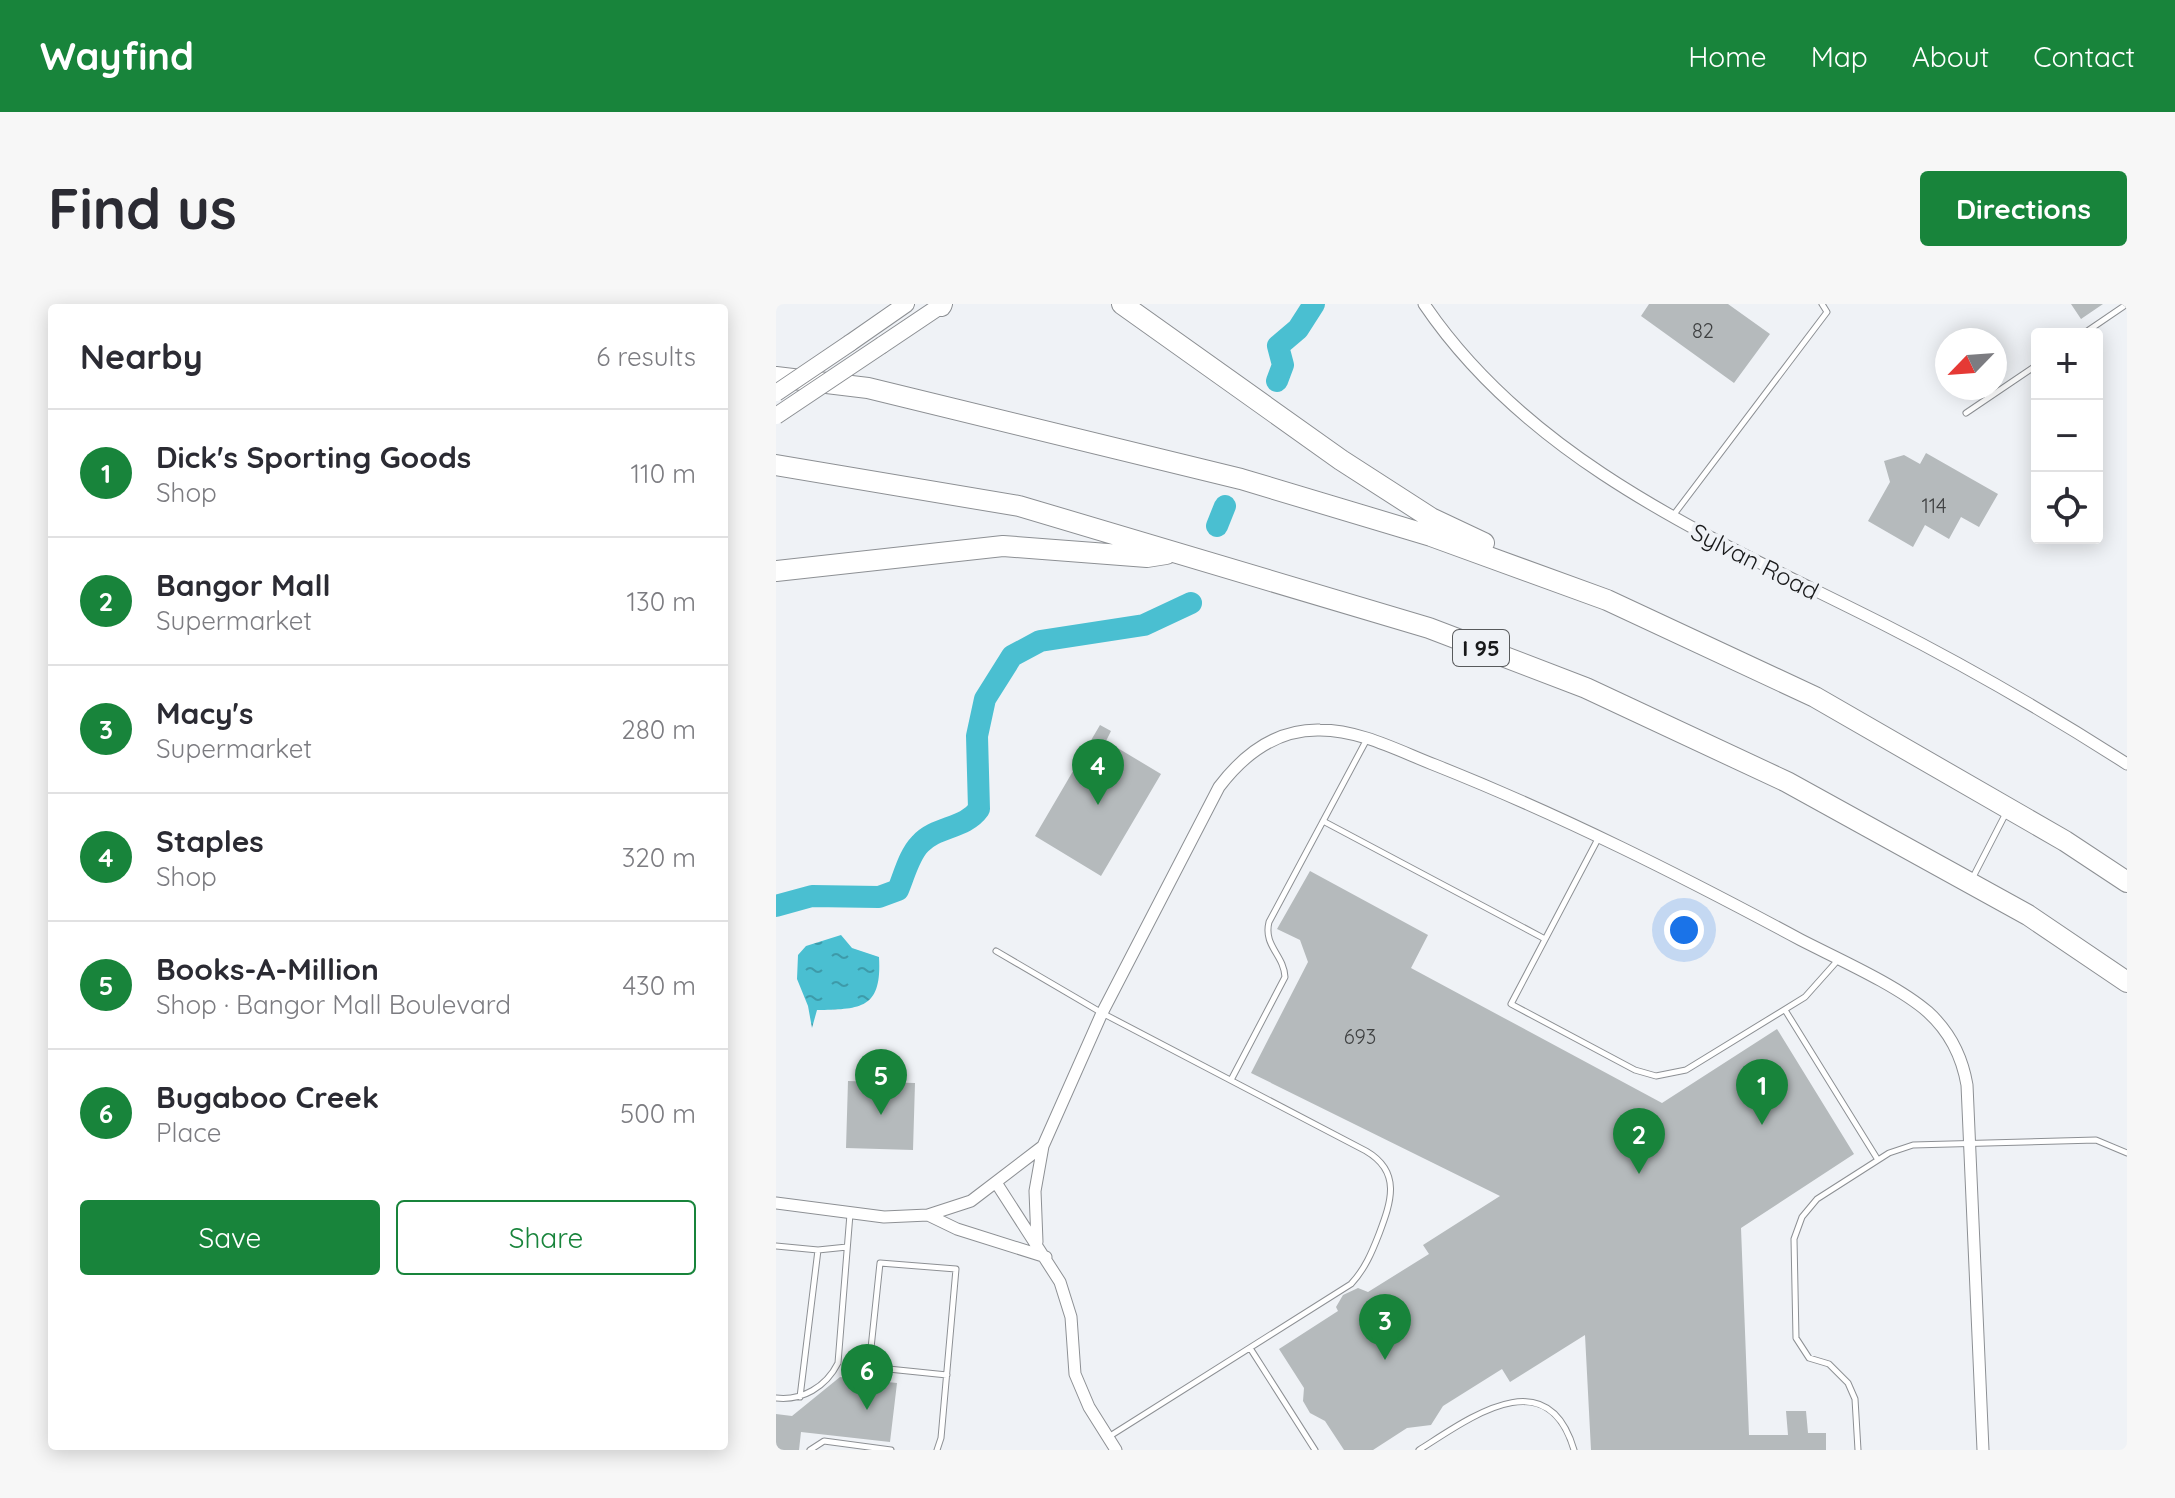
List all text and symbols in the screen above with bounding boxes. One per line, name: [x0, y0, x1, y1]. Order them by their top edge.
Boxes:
text: Wayfind: [40, 32, 194, 80]
text: Home: [1688, 39, 1767, 74]
text: Map: [1811, 39, 1868, 74]
text: About: [1912, 39, 1989, 74]
text: Contact: [2033, 39, 2135, 74]
button: Directions: [1920, 171, 2127, 246]
text: Find us: [48, 173, 237, 243]
house number: 82: [1692, 318, 1714, 343]
north arrow: [1935, 328, 2007, 400]
map controls: [2031, 328, 2103, 544]
button: +: [2031, 328, 2103, 400]
text: Nearby: [80, 335, 203, 378]
text: 6 results: [596, 340, 696, 373]
button: −: [2031, 400, 2103, 472]
text: Dick's Sporting Goods: [156, 438, 471, 476]
text: 1: [101, 457, 111, 490]
text: 110 m: [630, 457, 696, 490]
button: locate: [2031, 472, 2103, 544]
text: Shop: [156, 476, 217, 509]
house number: 114: [1921, 493, 1947, 518]
street label: Sylvan Road: [1686, 516, 1824, 606]
text: Bangor Mall: [156, 566, 331, 604]
text: 2: [99, 585, 113, 618]
text: 130 m: [626, 585, 696, 618]
text: Supermarket: [156, 604, 312, 637]
road number: I 95: [1453, 630, 1509, 666]
text: Macy's: [156, 694, 253, 732]
text: 3: [99, 713, 113, 746]
text: 280 m: [621, 713, 696, 746]
text: Supermarket: [156, 732, 312, 765]
pin: 4: [1072, 739, 1124, 805]
text: Staples: [156, 822, 264, 860]
text: 4: [98, 841, 114, 874]
text: 320 m: [622, 841, 696, 874]
text: Shop: [156, 860, 217, 893]
your location: [1664, 910, 1704, 950]
text: Books-A-Million: [156, 950, 379, 988]
text: 5: [99, 969, 113, 1002]
text: 430 m: [622, 969, 696, 1002]
text: Shop · Bangor Mall Boulevard: [156, 988, 511, 1021]
house number: 693: [1344, 1024, 1376, 1049]
pin: 5: [855, 1049, 907, 1115]
pin: 1: [1736, 1059, 1788, 1125]
text: Bugaboo Creek: [156, 1078, 379, 1116]
text: 6: [99, 1097, 113, 1130]
text: 500 m: [620, 1097, 696, 1130]
pin: 2: [1613, 1108, 1665, 1174]
text: Place: [156, 1116, 221, 1149]
button: Save: [80, 1200, 380, 1275]
button: Share: [396, 1200, 696, 1275]
pin: 3: [1359, 1294, 1411, 1360]
pin: 6: [841, 1344, 893, 1410]

